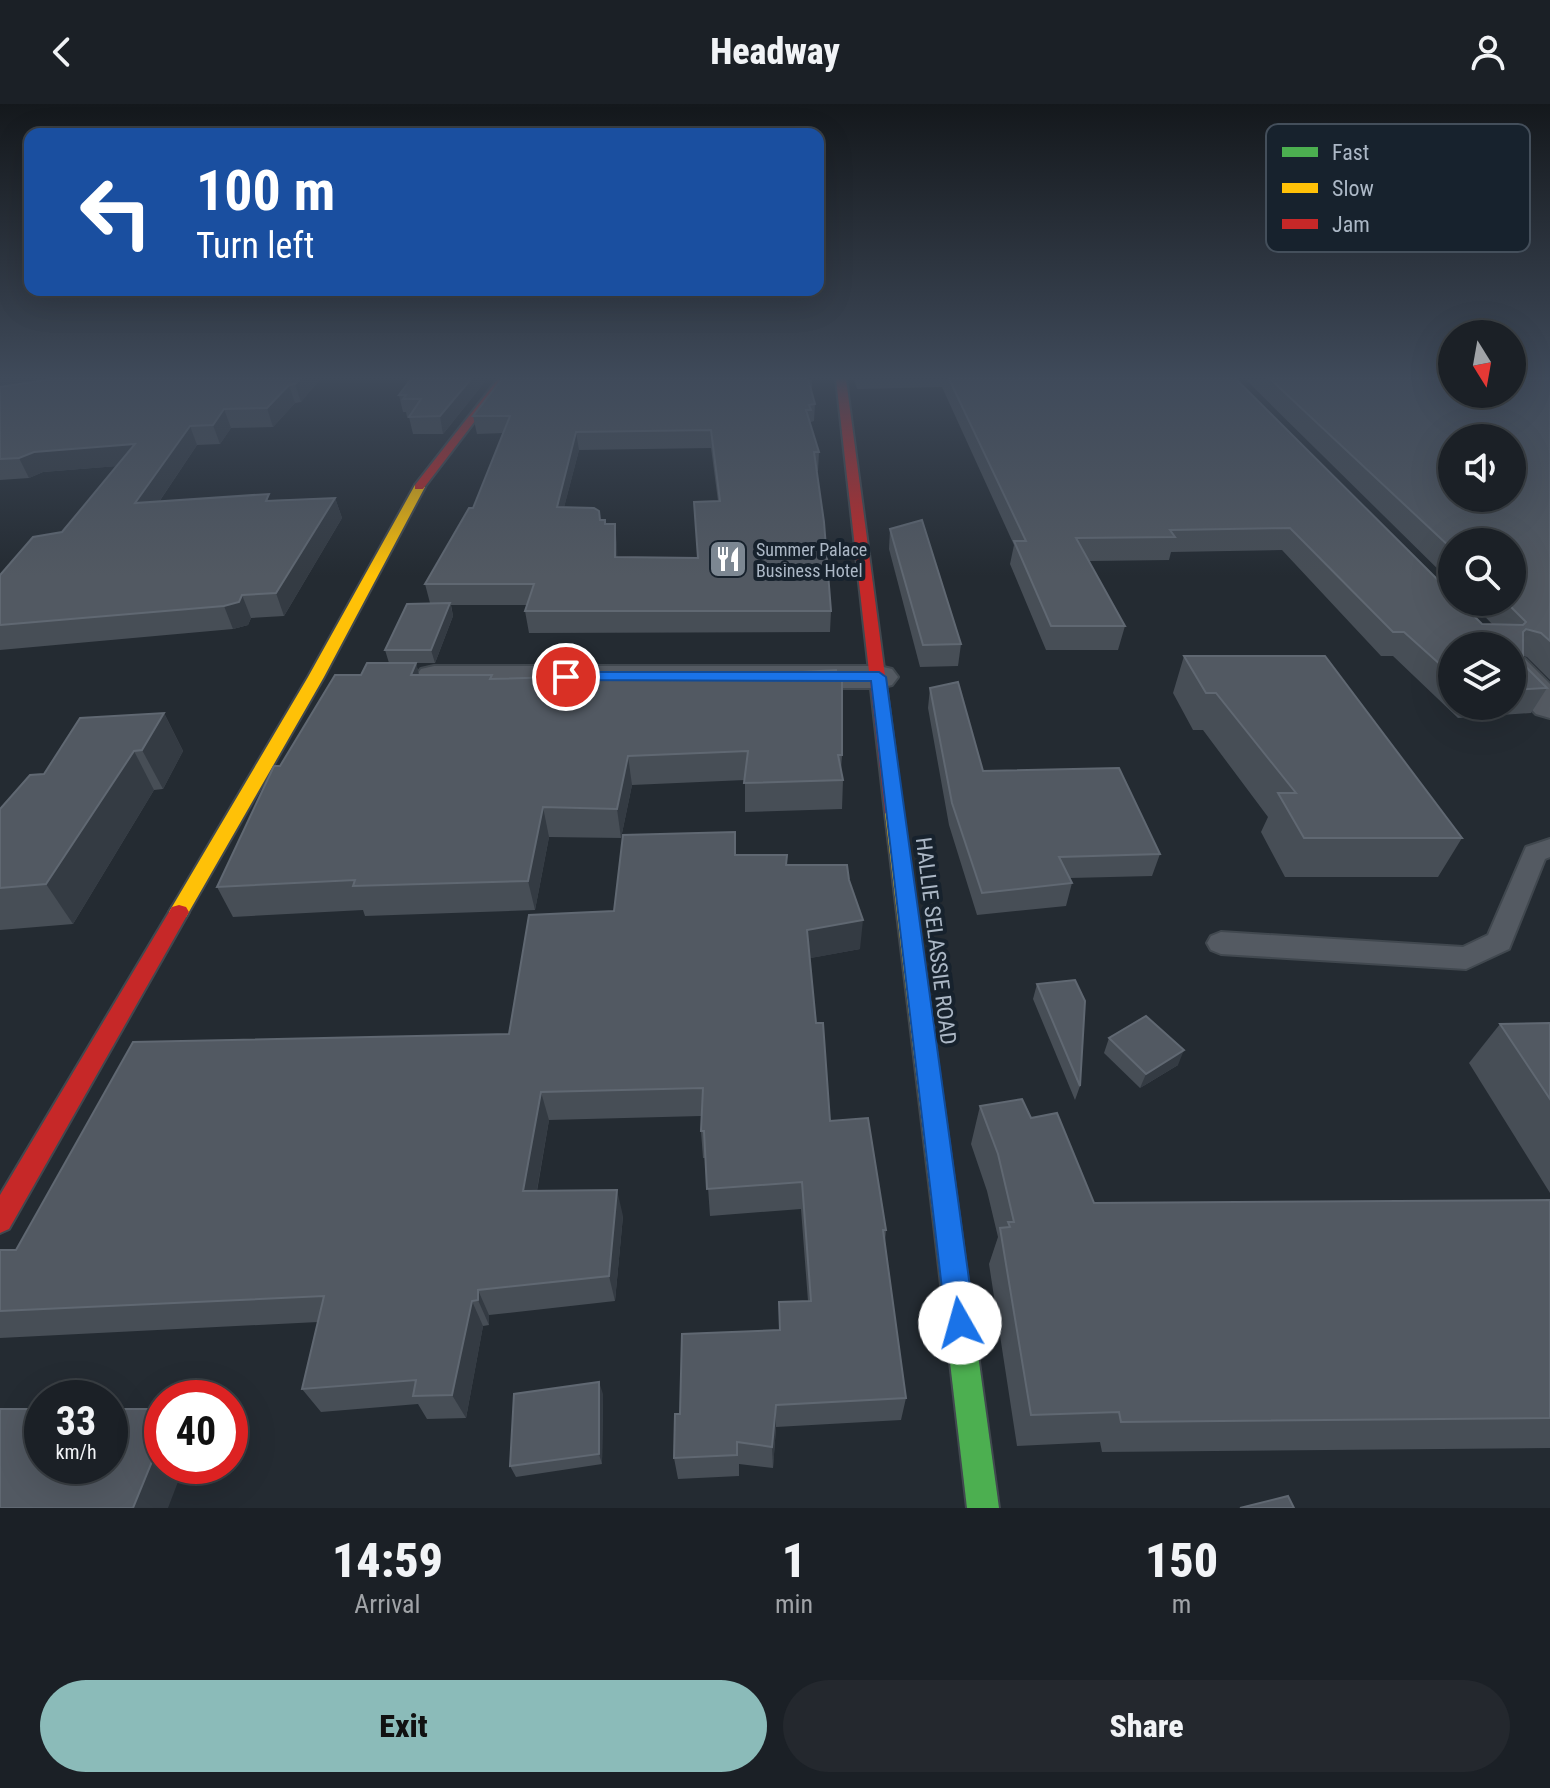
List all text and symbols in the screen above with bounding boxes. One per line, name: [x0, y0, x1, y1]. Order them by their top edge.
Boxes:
icon: back: [40, 30, 84, 74]
icon: person: [1466, 30, 1510, 74]
text: Headway: [710, 31, 840, 73]
legend: [1266, 124, 1530, 252]
text: Fast: [1332, 140, 1369, 165]
text: 100 m: [196, 158, 335, 224]
icon: left: [64, 160, 168, 264]
text: Slow: [1332, 176, 1374, 201]
text: Jam: [1332, 212, 1370, 237]
text: Turn left: [196, 225, 314, 267]
north arrow: [1438, 320, 1526, 408]
map controls: [1438, 320, 1526, 720]
button: sound: [1438, 424, 1526, 512]
button: search: [1438, 528, 1526, 616]
restaurant icon: Summer Palace Business Hotel: [707, 538, 749, 580]
place label: Summer Palace Business Hotel: [756, 539, 867, 581]
button: layers: [1438, 632, 1526, 720]
pin: [532, 643, 600, 711]
icon: arrive: [544, 655, 588, 699]
street label: HALLIE SELASSIE ROAD: [911, 836, 961, 1046]
position arrow: [918, 1281, 1002, 1365]
speed limit sign: 40: [144, 1380, 248, 1484]
text: 33: [56, 1398, 96, 1445]
text: km/h: [55, 1440, 97, 1464]
text: 14:59: [332, 1532, 443, 1589]
text: 1: [782, 1532, 806, 1589]
text: 150: [1145, 1532, 1218, 1589]
text: Arrival: [354, 1589, 421, 1619]
text: min: [775, 1589, 813, 1619]
text: m: [1172, 1589, 1191, 1619]
button: Exit: [40, 1680, 767, 1772]
button: Share: [783, 1680, 1510, 1772]

